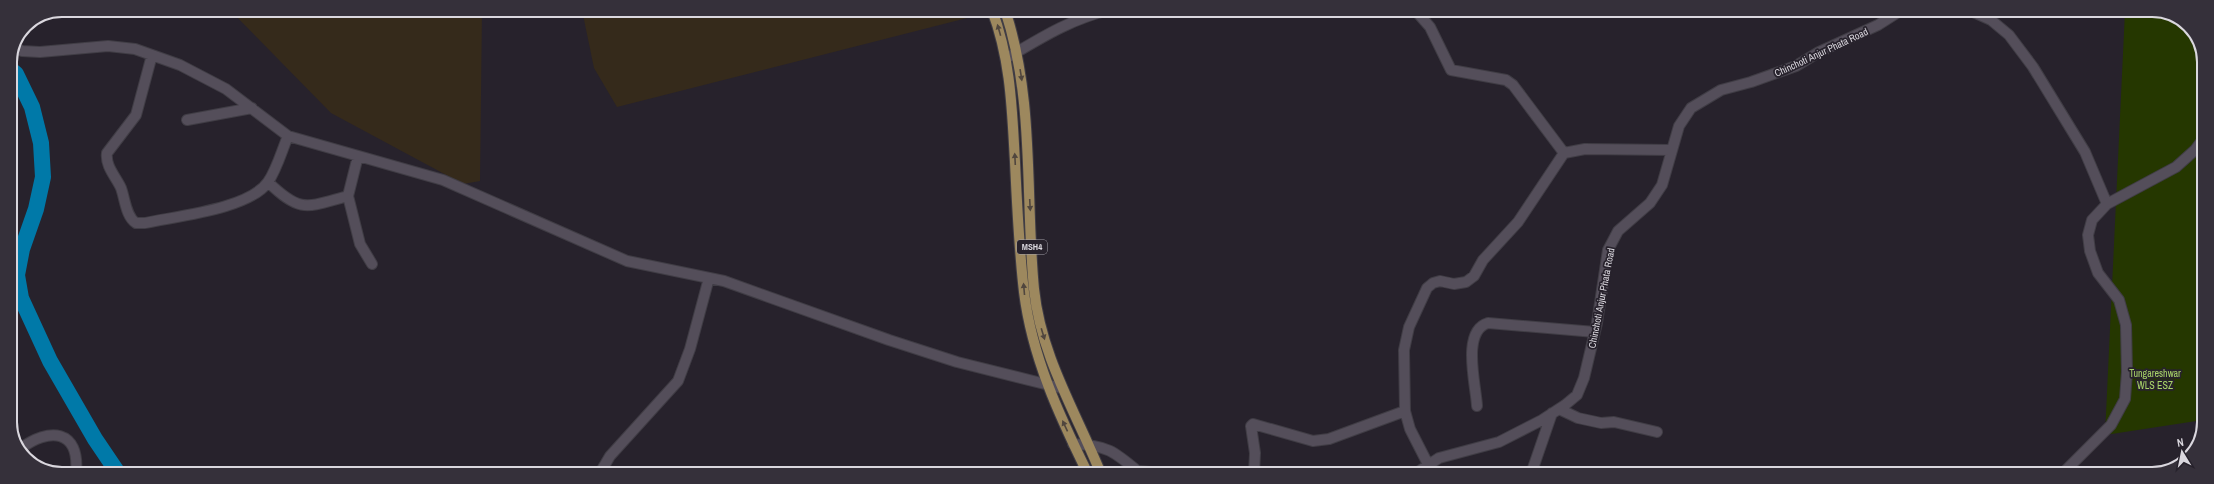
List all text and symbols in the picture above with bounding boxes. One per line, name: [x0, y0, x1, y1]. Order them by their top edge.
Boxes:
one-way arrow: [996, 24, 1002, 36]
street label: Chinchoti Anjur Phata Road: [1772, 25, 1870, 80]
one-way arrow: [1018, 69, 1024, 81]
one-way arrow: [1011, 153, 1018, 165]
one-way arrow: [1026, 199, 1033, 211]
road number: MSH4: [1017, 240, 1047, 254]
street label: Chinchoti Anjur Phata Road: [1585, 247, 1618, 349]
one-way arrow: [1021, 282, 1027, 295]
one-way arrow: [1040, 328, 1046, 340]
park label: Tungareshwar WLS ESZ: [2129, 367, 2181, 392]
one-way arrow: [1062, 420, 1068, 431]
north arrow: [2162, 432, 2202, 472]
text: N: [2176, 435, 2185, 450]

